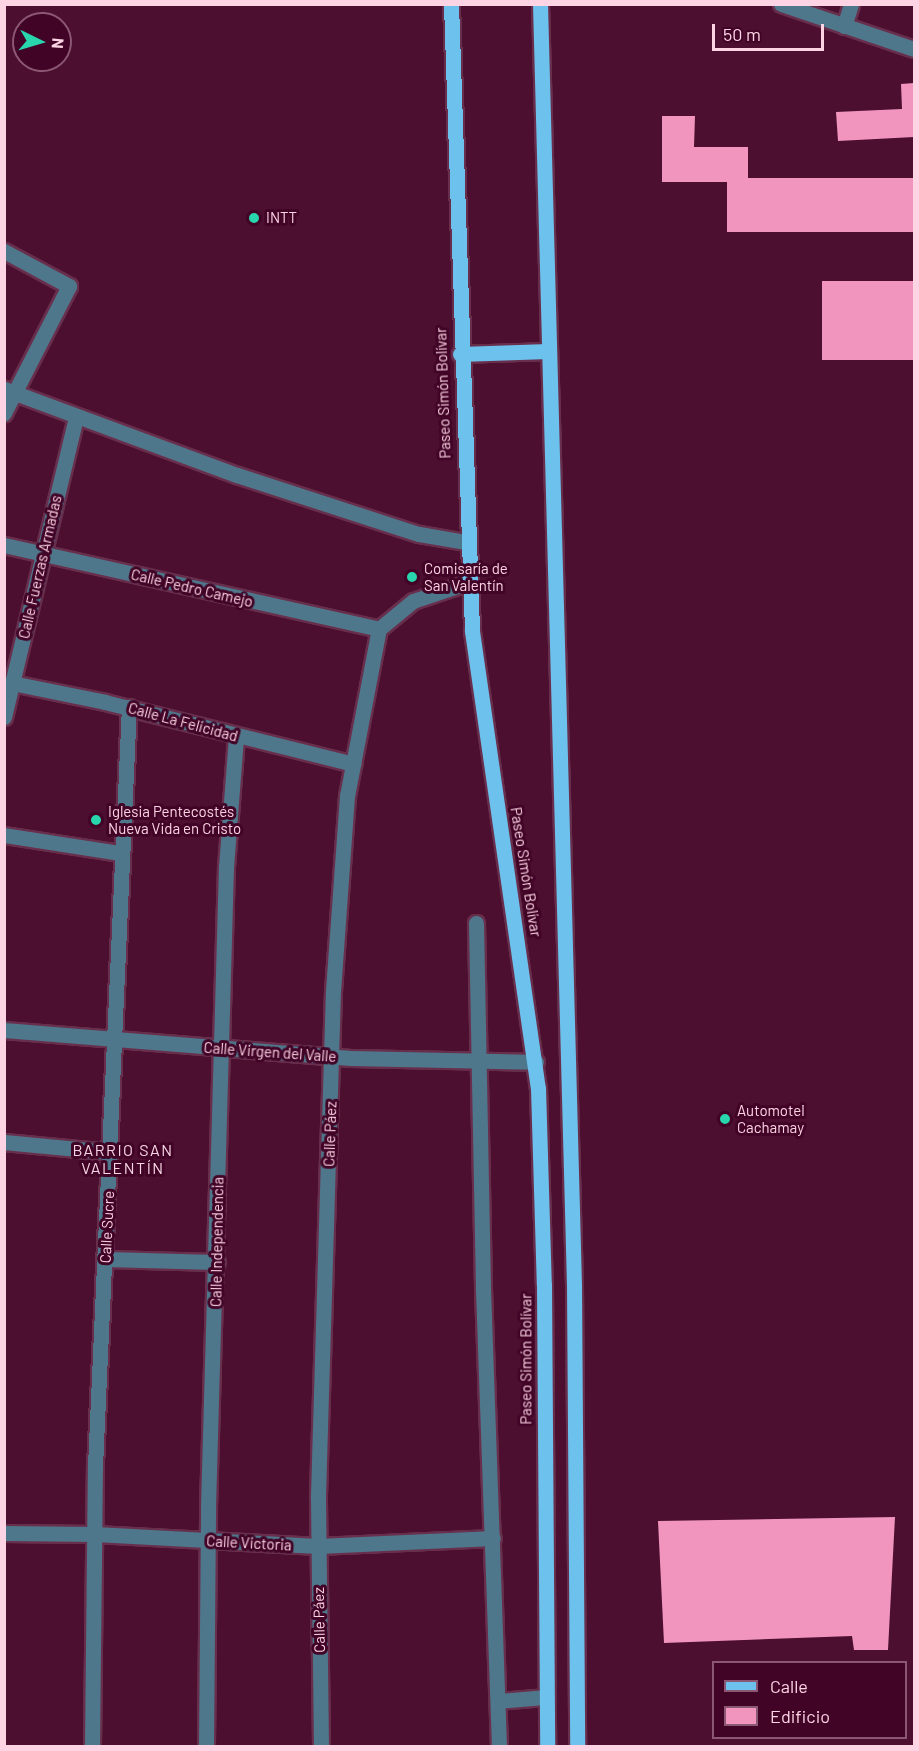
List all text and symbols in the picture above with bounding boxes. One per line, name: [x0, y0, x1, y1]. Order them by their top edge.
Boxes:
north arrow: [12, 12, 72, 72]
scale bar: [715, 12, 828, 50]
text: 50 m: [723, 23, 761, 45]
text: N: [49, 37, 68, 50]
place label: INTT: [266, 209, 297, 227]
marker: INTT: [247, 211, 261, 225]
street label: Paseo Simón Bolívar: [432, 327, 454, 459]
street label: Calle Fuerzas Armadas: [15, 494, 65, 640]
place label: Comisaría de San Valentín: [424, 559, 508, 594]
street label: Calle Pedro Camejo: [129, 565, 255, 611]
marker: Comisaría de San Valentín: [405, 570, 419, 584]
street label: Calle La Felicidad: [126, 699, 240, 745]
place label: Iglesia Pentecostés Nueva Vida en Cristo: [108, 802, 241, 837]
street label: Paseo Simón Bolívar: [507, 806, 545, 938]
marker: Iglesia Pentecostés Nueva Vida en Cristo: [89, 813, 103, 827]
street label: Calle Virgen del Valle: [203, 1038, 337, 1066]
street label: Calle Páez: [320, 1101, 340, 1167]
place label: Automotel Cachamay: [737, 1101, 805, 1136]
marker: Automotel Cachamay: [718, 1112, 732, 1126]
district label: BARRIO SAN VALENTÍN: [72, 1140, 174, 1178]
street label: Calle Independencia: [207, 1177, 227, 1307]
street label: Calle Sucre: [96, 1190, 118, 1264]
street label: Paseo Simón Bolívar: [517, 1293, 535, 1425]
street label: Calle Victoria: [206, 1532, 292, 1554]
street label: Calle Páez: [309, 1587, 329, 1653]
legend: [712, 1661, 907, 1739]
text: Calle: [770, 1675, 808, 1697]
text: Edificio: [770, 1705, 830, 1727]

